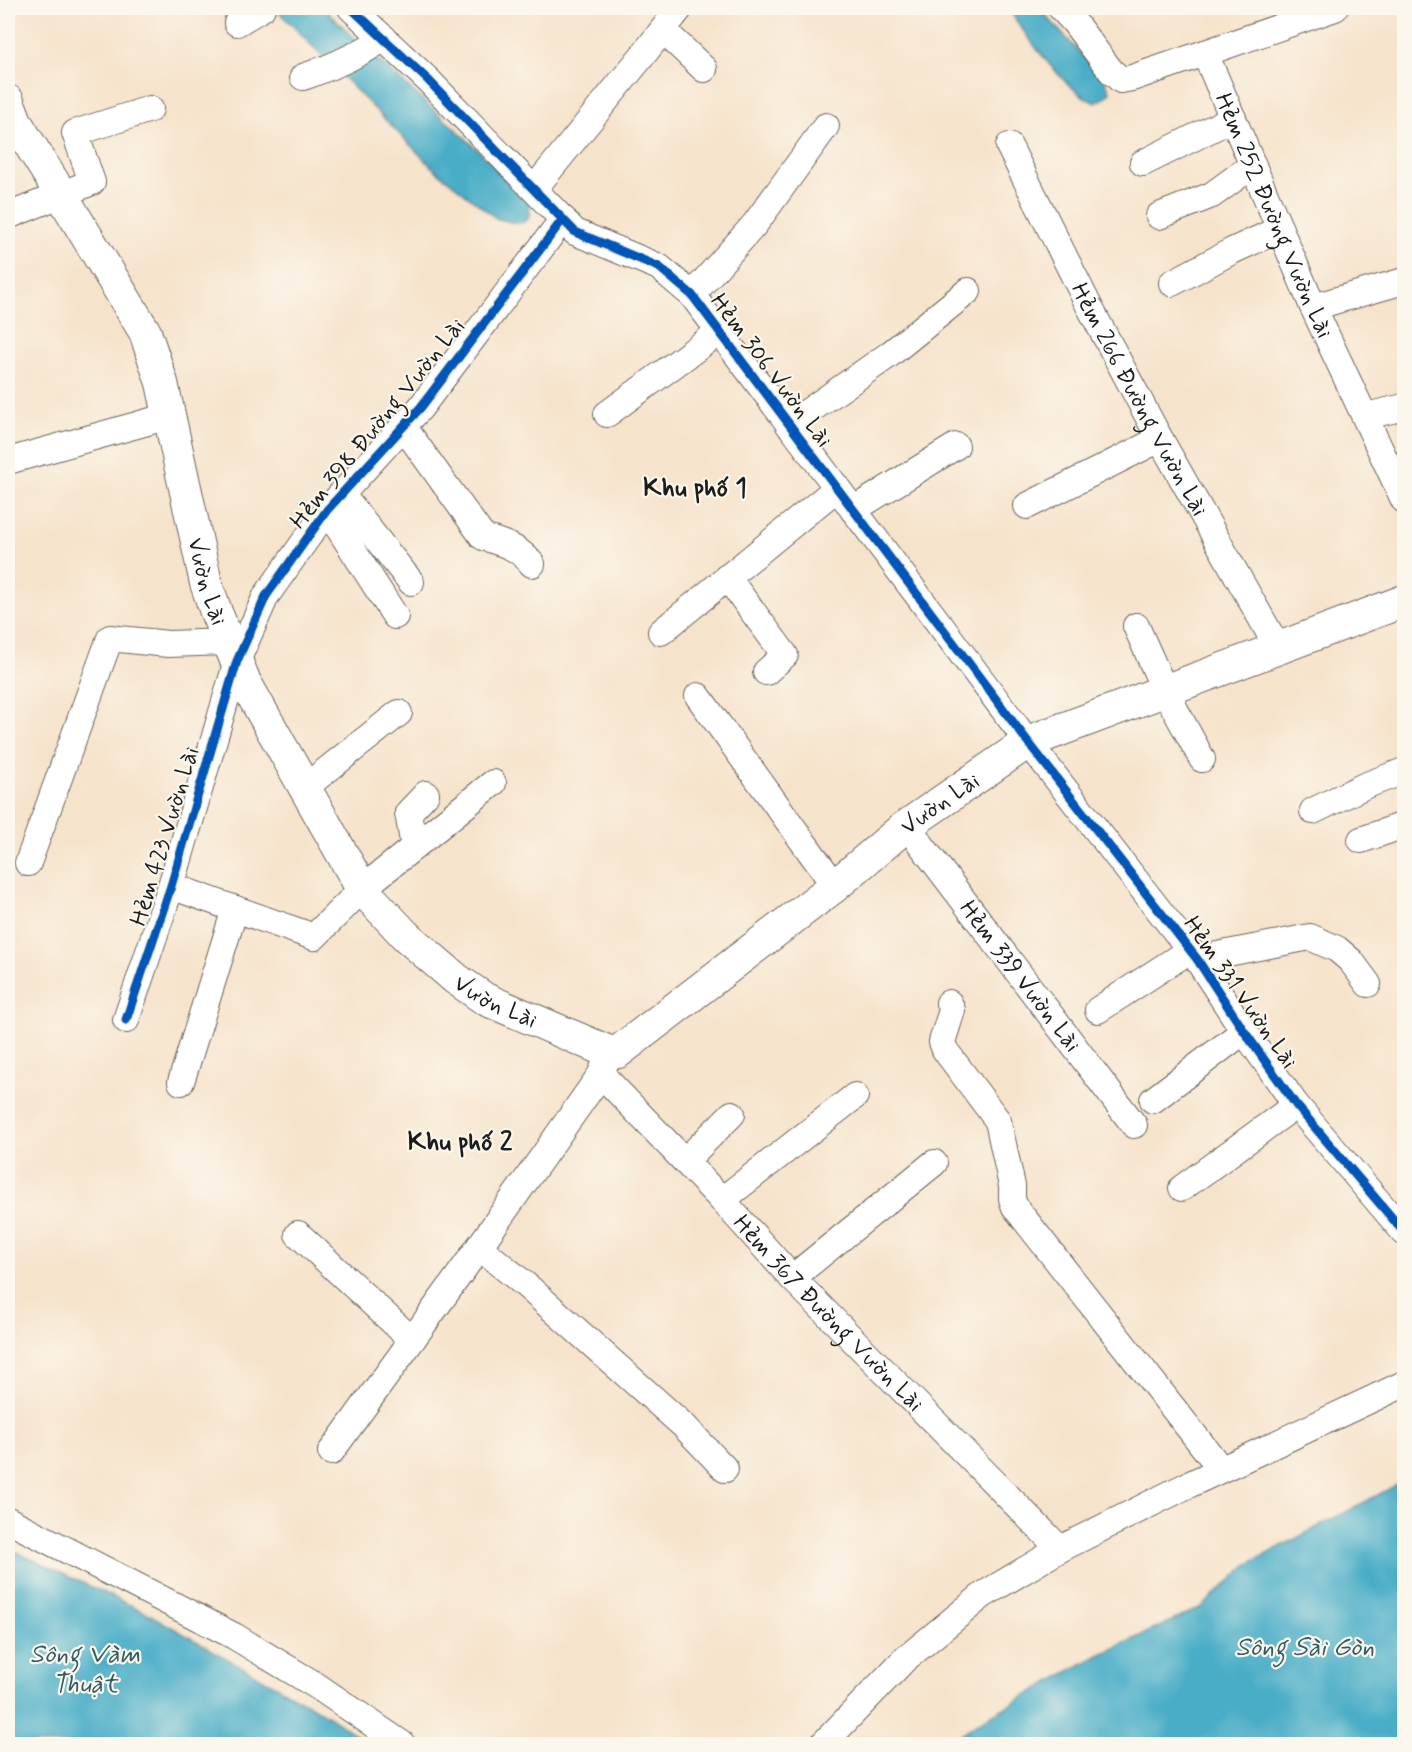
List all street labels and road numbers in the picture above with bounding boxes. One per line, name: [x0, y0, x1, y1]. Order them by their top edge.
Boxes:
street label: Hẻm 252 Đường Vườn Lài: [1207, 89, 1339, 343]
street label: Hẻm 266 Đường Vườn Lài: [1063, 278, 1214, 522]
street label: Hẻm 306 Vườn Lài: [703, 288, 839, 454]
street label: Hẻm 398 Đường Vườn Lài: [283, 312, 475, 538]
street label: Vườn Lài: [179, 535, 234, 630]
street label: Hẻm 423 Vườn Lài: [123, 743, 207, 930]
street label: Vườn Lài: [895, 766, 986, 843]
street label: Hẻm 339 Vườn Lài: [952, 894, 1087, 1059]
street label: Hẻm 331 Vườn Lài: [1176, 910, 1304, 1075]
street label: Vườn Lài: [447, 968, 542, 1037]
street label: Hẻm 367 Đường Vườn Lài: [725, 1209, 930, 1419]

